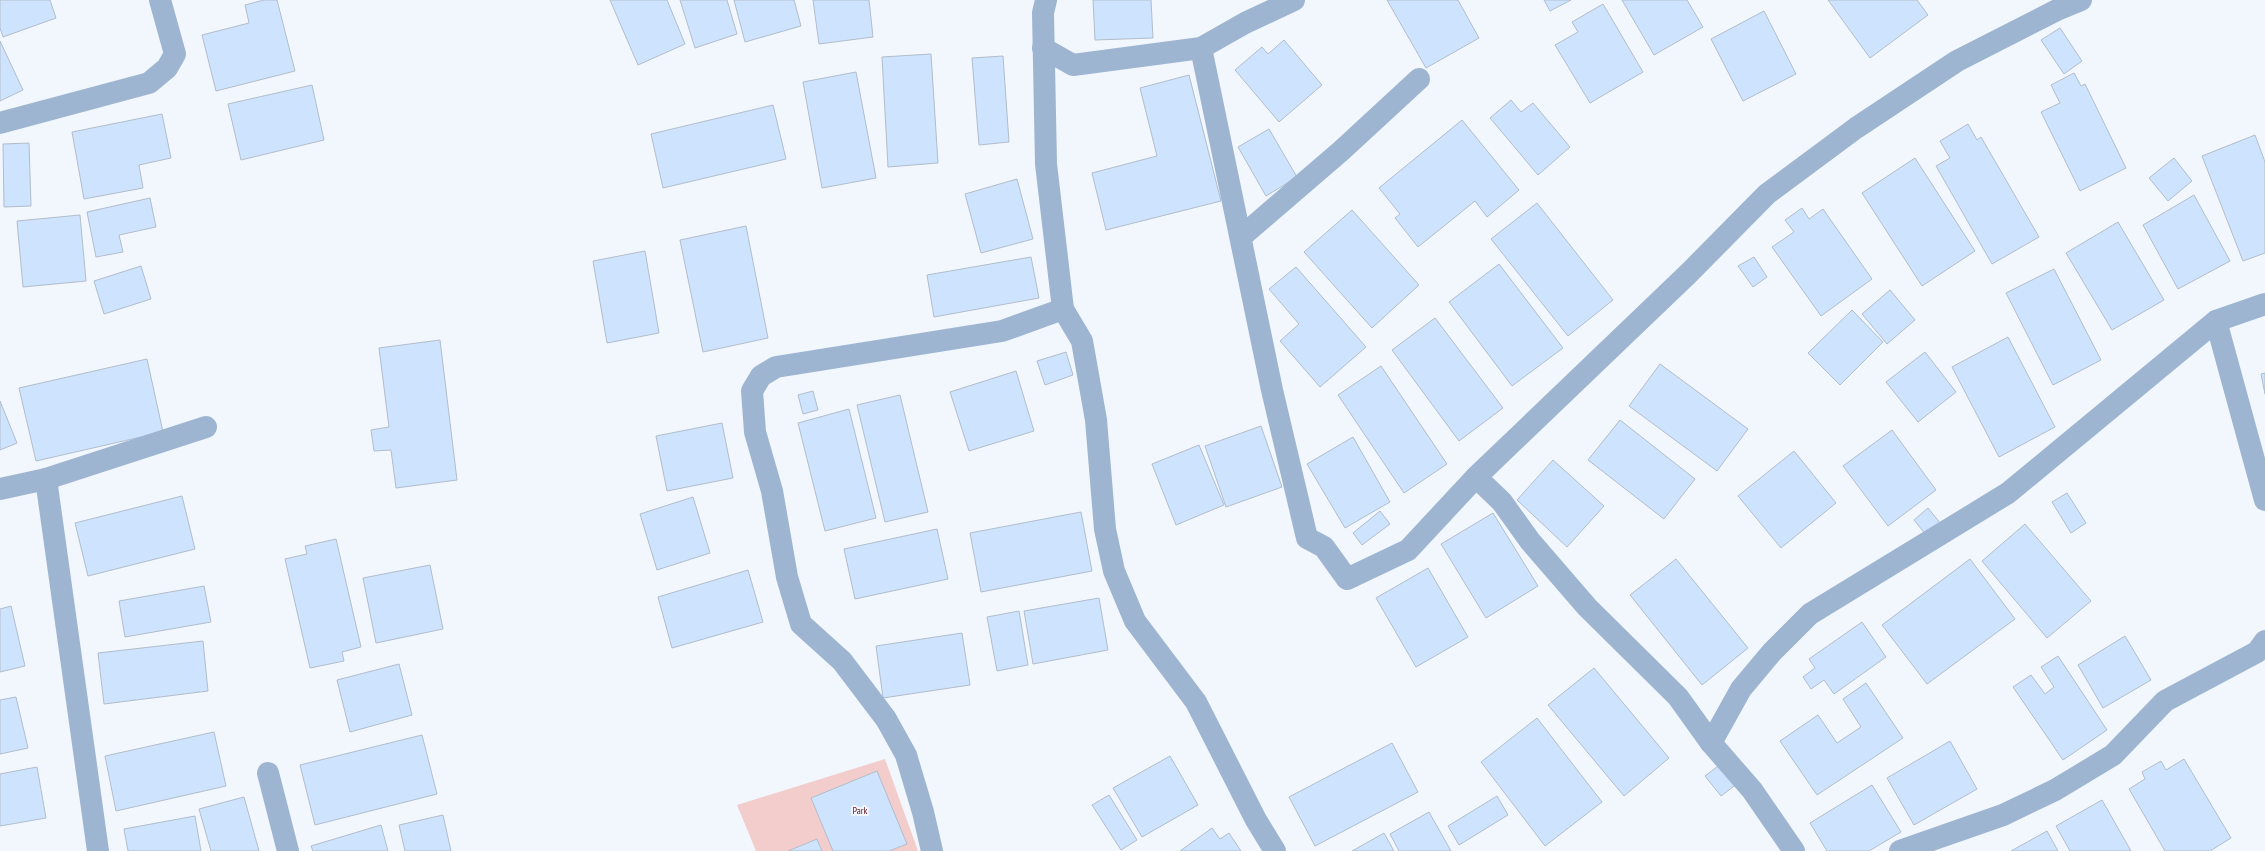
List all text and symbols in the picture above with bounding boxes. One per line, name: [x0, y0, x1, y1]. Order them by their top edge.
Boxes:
park label: Park: [853, 804, 868, 817]

